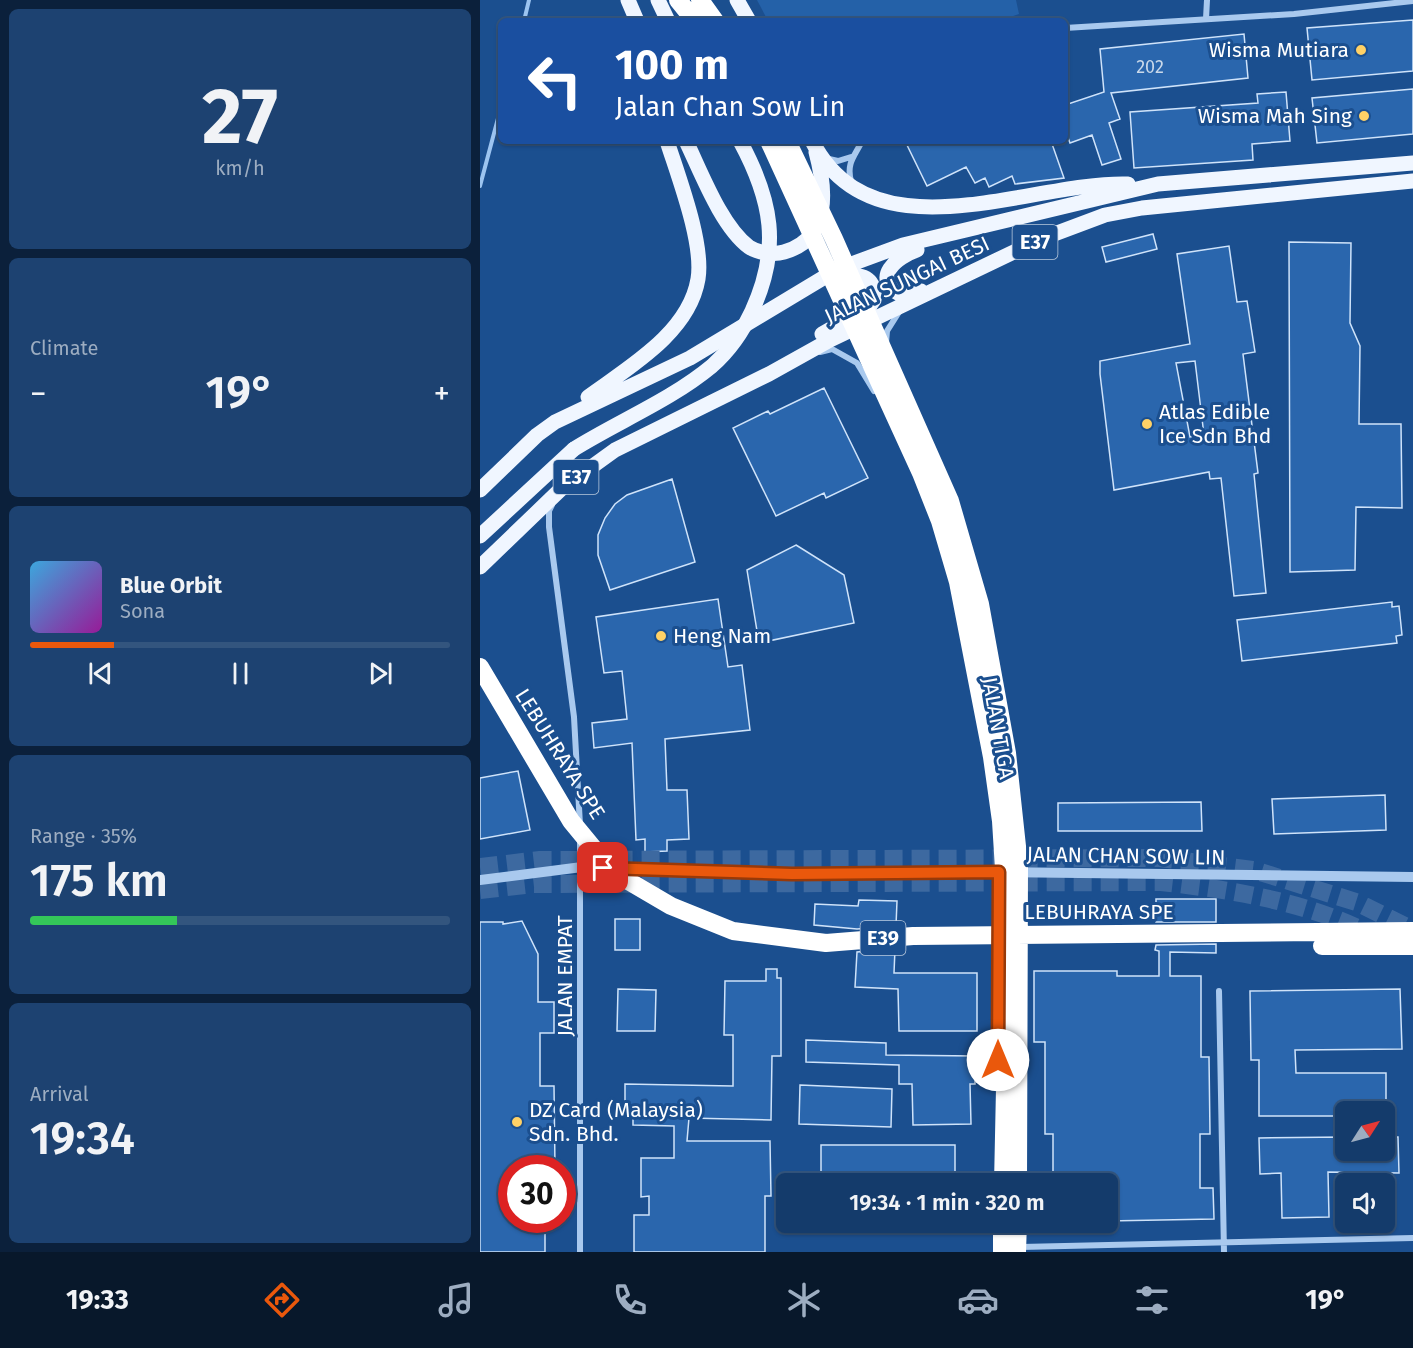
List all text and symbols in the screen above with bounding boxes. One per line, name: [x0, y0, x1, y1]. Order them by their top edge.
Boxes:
place label: Wisma Mutiara: [1209, 37, 1349, 63]
text: 100 m: [615, 40, 729, 90]
icon: left: [516, 42, 594, 120]
marker: Wisma Mutiara: [1354, 43, 1368, 57]
house number: 202: [1136, 56, 1164, 78]
text: 27: [202, 70, 278, 164]
text: Jalan Chan Sow Lin: [615, 91, 845, 123]
place label: Wisma Mah Sing: [1198, 103, 1352, 129]
marker: Wisma Mah Sing: [1357, 109, 1371, 123]
text: km/h: [215, 156, 265, 180]
road number: E37: [1012, 225, 1058, 259]
street label: JALAN SUNGAI BESI: [820, 230, 994, 330]
text: Climate: [30, 336, 98, 360]
text: 19°: [206, 366, 274, 420]
text: −: [30, 374, 47, 414]
text: +: [434, 374, 450, 414]
place label: Atlas Edible Ice Sdn Bhd: [1159, 399, 1271, 449]
marker: Atlas Edible Ice Sdn Bhd: [1140, 417, 1154, 431]
road number: E37: [554, 460, 598, 494]
text: Blue Orbit: [120, 572, 222, 599]
text: Sona: [120, 599, 165, 623]
place label: Heng Nam: [673, 623, 771, 649]
marker: Heng Nam: [654, 629, 668, 643]
icon: previous: [84, 657, 117, 690]
icon: pause: [224, 657, 257, 690]
icon: next: [364, 657, 397, 690]
street label: JALAN TIGA: [976, 675, 1020, 781]
street label: LEBUHRAYA SPE: [509, 684, 611, 824]
text: Range · 35%: [30, 824, 137, 848]
street label: JALAN CHAN SOW LIN: [1026, 841, 1226, 871]
pin: [577, 842, 628, 893]
icon: arrive: [586, 851, 619, 884]
text: 175 km: [30, 854, 168, 908]
street label: LEBUHRAYA SPE: [1024, 899, 1174, 925]
street label: JALAN EMPAT: [552, 915, 578, 1037]
road number: E39: [860, 921, 906, 955]
position arrow: [966, 1028, 1030, 1092]
text: Arrival: [30, 1082, 89, 1106]
place label: DZ Card (Malaysia) Sdn. Bhd.: [529, 1097, 703, 1147]
north arrow: [1335, 1101, 1395, 1161]
map controls: [1335, 1101, 1395, 1233]
text: 19:34: [30, 1112, 135, 1166]
marker: DZ Card (Malaysia) Sdn. Bhd.: [510, 1115, 524, 1129]
speed limit sign: 30: [498, 1155, 576, 1233]
button: sound: [1335, 1173, 1395, 1233]
text: 19:34 · 1 min · 320 m: [849, 1189, 1045, 1216]
icon: directions: [261, 1279, 303, 1321]
icon: music: [435, 1279, 477, 1321]
icon: phone: [609, 1279, 651, 1321]
icon: climate: [783, 1279, 825, 1321]
icon: car: [957, 1279, 999, 1321]
icon: filters: [1131, 1279, 1173, 1321]
text: 19:33: [66, 1284, 129, 1316]
text: 19°: [1305, 1284, 1347, 1316]

